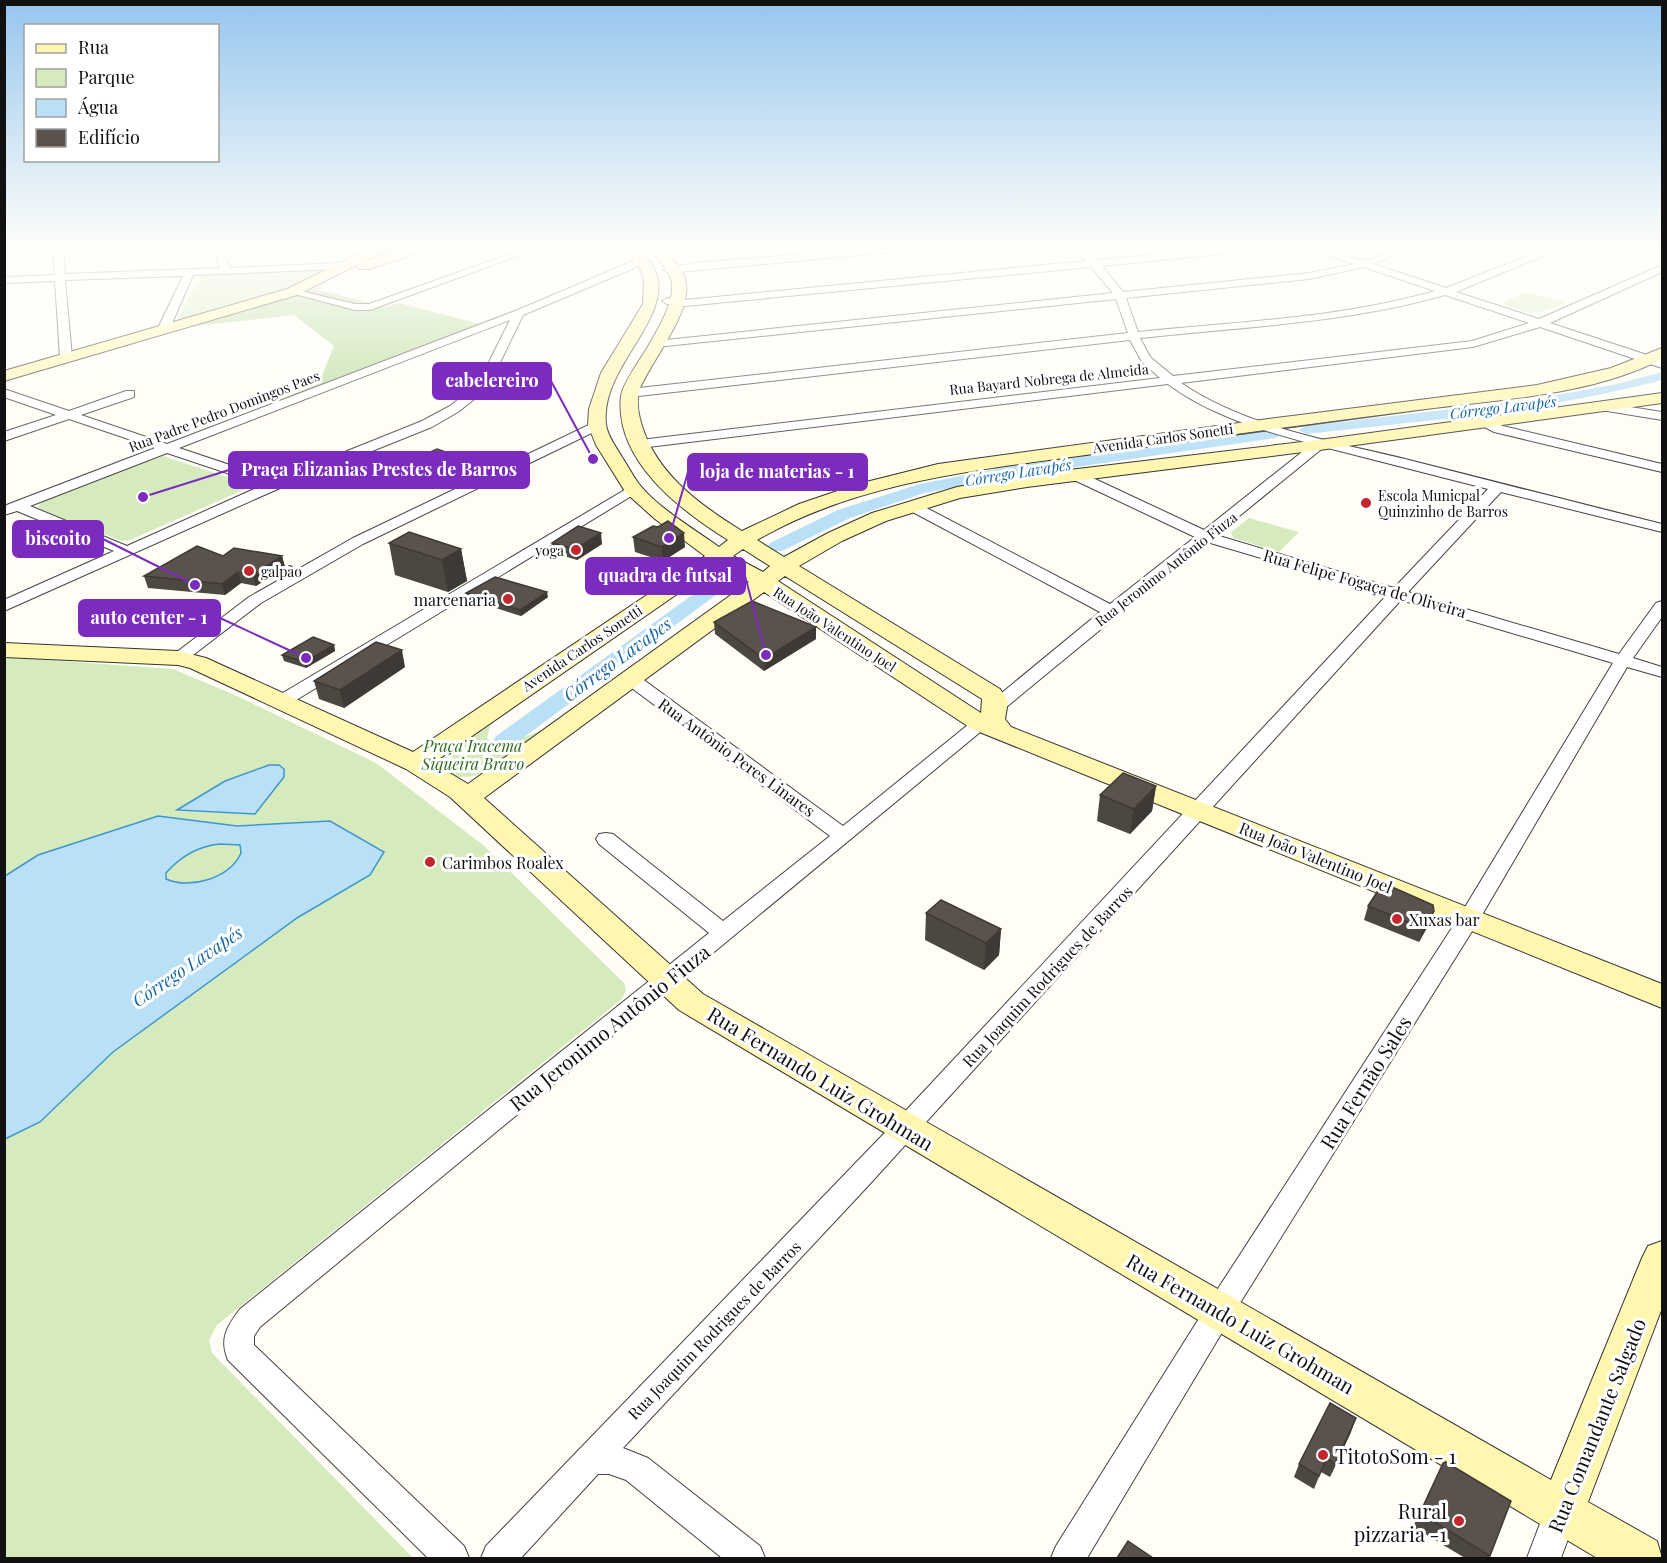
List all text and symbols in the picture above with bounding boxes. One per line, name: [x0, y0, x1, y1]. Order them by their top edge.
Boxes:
legend: [24, 24, 219, 162]
text: Rua: [78, 35, 109, 59]
text: Parque: [78, 65, 135, 89]
text: Água: [77, 95, 118, 119]
text: Edifício: [78, 125, 140, 149]
street label: Rua Bayard Nobrega de Almeida: [948, 359, 1150, 399]
callout: cabelereiro: [433, 363, 551, 399]
street label: Rua Padre Pedro Domingos Paes: [126, 366, 322, 456]
text: cabelereiro: [445, 368, 539, 392]
water label: Córrego Lavapés: [1449, 391, 1558, 423]
street label: Avenida Carlos Sonetti: [1091, 419, 1234, 457]
callout: Praça Elizanias Prestes de Barros: [229, 452, 529, 488]
callout: loja de materias - 1: [688, 454, 867, 490]
water label: Córrego Lavapés: [964, 454, 1073, 490]
text: Praça Elizanias Prestes de Barros: [241, 457, 517, 481]
text: loja de materias - 1: [700, 459, 855, 483]
place label: Escola Municpal Quinzinho de Barros: [1378, 486, 1508, 521]
marker: Escola Municpal Quinzinho de Barros: [1359, 496, 1373, 510]
street label: Rua Jeronimo Antônio Fiuza: [1091, 508, 1241, 630]
callout: biscoito: [13, 521, 103, 557]
text: biscoito: [25, 526, 91, 550]
place label: yoga: [534, 541, 564, 560]
marker: yoga: [569, 543, 583, 557]
street label: Rua Felipe Fogaça de Oliveira: [1261, 544, 1469, 622]
callout: quadra de futsal: [586, 558, 745, 594]
place label: galpão: [261, 562, 302, 581]
text: quadra de futsal: [598, 563, 733, 587]
marker: galpão: [242, 564, 256, 578]
street label: Rua João Valentino Joel: [770, 582, 900, 676]
place label: marcenaria: [414, 589, 496, 610]
marker: marcenaria: [501, 592, 515, 606]
callout: auto center - 1: [79, 600, 220, 636]
street label: Avenida Carlos Sonetti: [517, 601, 646, 696]
text: auto center - 1: [90, 605, 208, 629]
water label: Córrego Lavapes: [558, 611, 676, 706]
street label: Rua Antônio Peres Linares: [654, 693, 820, 821]
park label: Praça Iracema Siqueira Bravo: [421, 735, 525, 774]
street label: Rua João Valentino Joel: [1236, 817, 1396, 898]
place label: Carimbos Roalex: [442, 852, 564, 873]
marker: Carimbos Roalex: [423, 855, 437, 869]
street label: Rua Joaquim Rodrigues de Barros: [957, 881, 1137, 1071]
place label: Xuxas bar: [1409, 909, 1480, 930]
marker: Xuxas bar: [1390, 912, 1404, 926]
water label: Córrego Lavapés: [127, 920, 247, 1012]
street label: Rua Jeronimo Antônio Fiuza: [503, 938, 715, 1116]
street label: Rua Fernando Luiz Grohman: [703, 1000, 939, 1156]
street label: Rua Fernão Sales: [1313, 1010, 1417, 1154]
street label: Rua Joaquim Rodrigues de Barros: [623, 1236, 805, 1424]
street label: Rua Fernando Luiz Grohman: [1122, 1247, 1360, 1399]
street label: Rua Comandante Salgado: [1541, 1314, 1651, 1536]
place label: TitotoSom - 1: [1335, 1442, 1456, 1469]
marker: TitotoSom - 1: [1316, 1448, 1330, 1462]
place label: Rural pizzaria -1: [1354, 1497, 1447, 1547]
marker: Rural pizzaria -1: [1452, 1514, 1466, 1528]

